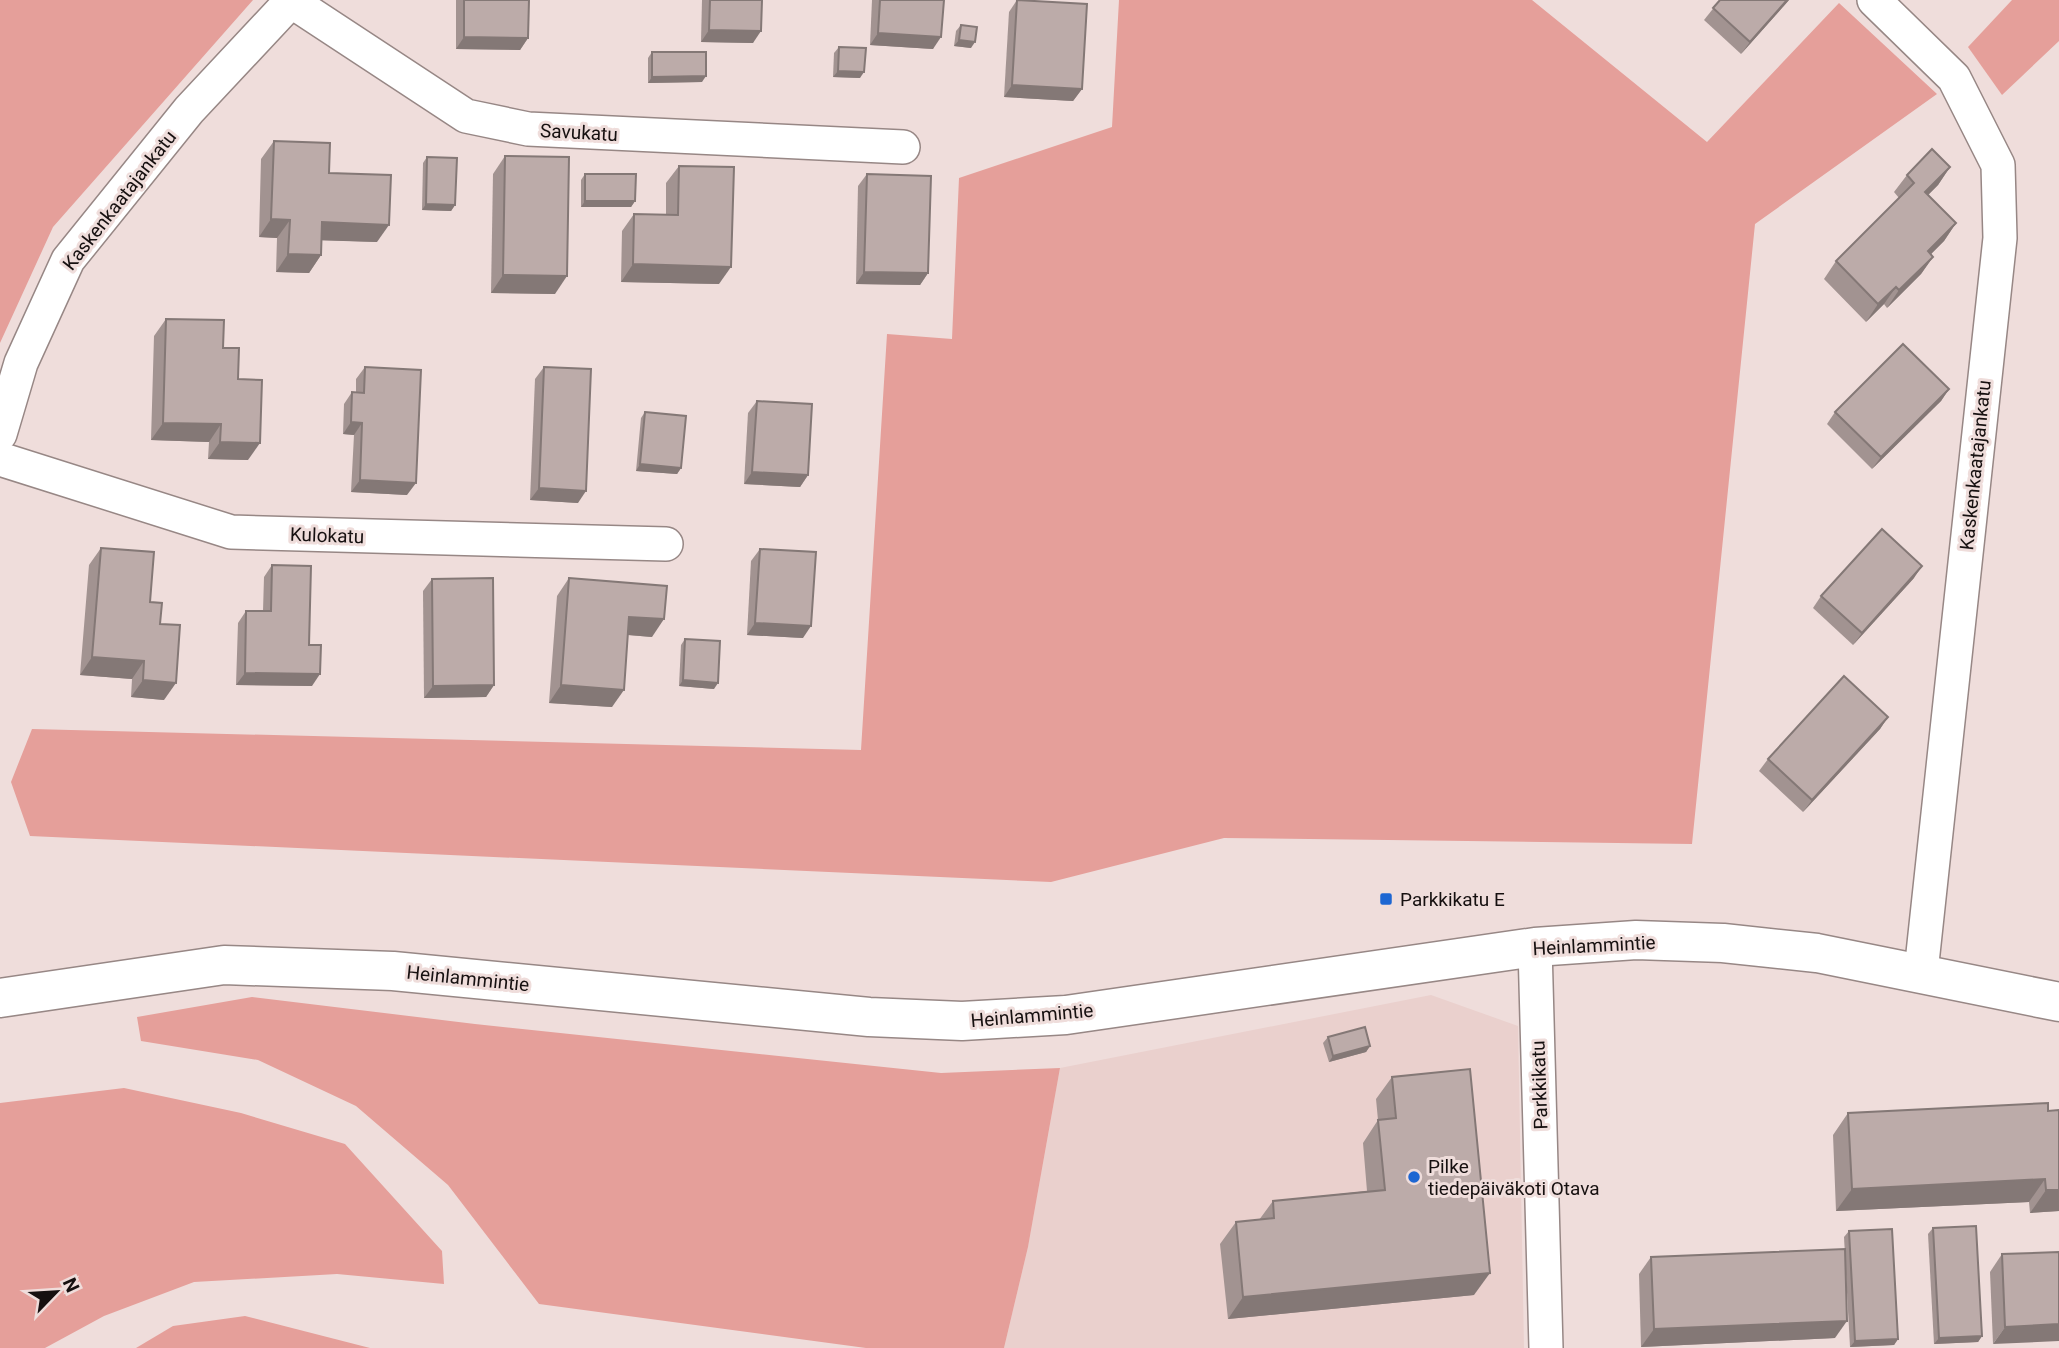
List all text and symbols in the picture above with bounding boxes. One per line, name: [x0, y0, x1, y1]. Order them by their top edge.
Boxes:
street label: Savukatu: [540, 119, 618, 146]
street label: Kaskenkaatajankatu: [58, 126, 181, 275]
street label: Kaskenkaatajankatu: [1955, 379, 1996, 551]
street label: Kulokatu: [289, 523, 365, 548]
place label: Parkkikatu E: [1400, 888, 1505, 911]
marker: Parkkikatu E: [1378, 891, 1394, 907]
street label: Heinlammintie: [1532, 931, 1656, 960]
street label: Heinlammintie: [406, 961, 530, 996]
street label: Heinlammintie: [970, 999, 1094, 1032]
street label: Parkkikatu: [1526, 1040, 1553, 1130]
place label: Pilke tiedepäiväkoti Otava: [1428, 1155, 1600, 1200]
marker: Pilke tiedepäiväkoti Otava: [1406, 1169, 1422, 1185]
north arrow: [21, 1257, 91, 1327]
text: N: [58, 1274, 84, 1296]

